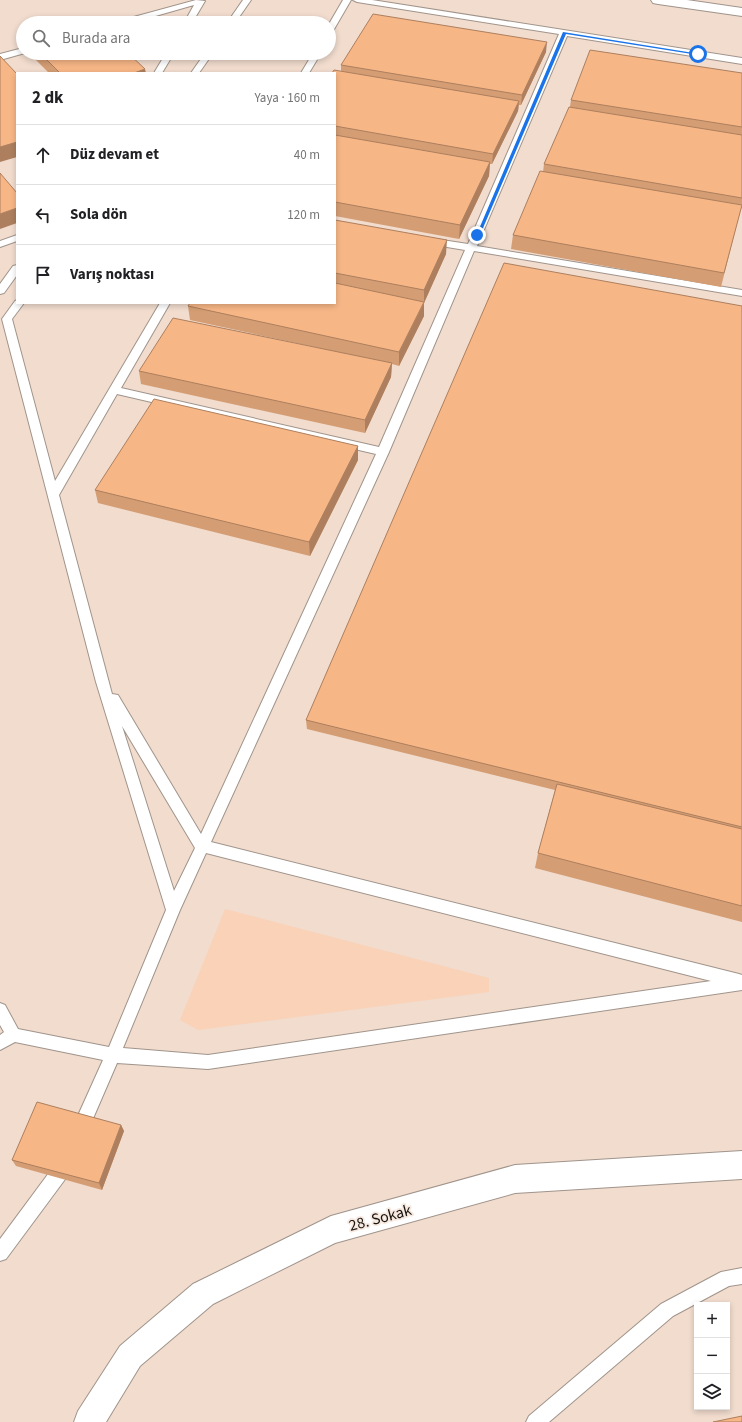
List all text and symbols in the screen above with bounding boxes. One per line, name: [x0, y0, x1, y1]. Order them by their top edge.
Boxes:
search box: [16, 16, 336, 60]
icon: search: [30, 27, 52, 49]
text: Burada ara: [62, 28, 130, 49]
route start: [689, 45, 707, 63]
text: 2 dk: [32, 86, 63, 110]
text: Yaya · 160 m: [255, 89, 320, 107]
icon: ahead: [32, 144, 54, 166]
text: Düz devam et: [70, 144, 159, 165]
text: 40 m: [294, 146, 320, 164]
icon: left: [32, 204, 54, 226]
text: Sola dön: [70, 204, 127, 225]
text: 120 m: [287, 206, 320, 224]
route end: [468, 226, 486, 244]
icon: arrive: [32, 264, 54, 286]
text: Varış noktası: [70, 264, 154, 285]
street label: 28. Sokak: [346, 1199, 414, 1237]
map controls: [694, 1302, 730, 1410]
button: +: [694, 1302, 730, 1338]
button: −: [694, 1338, 730, 1374]
button: layers: [694, 1374, 730, 1410]

